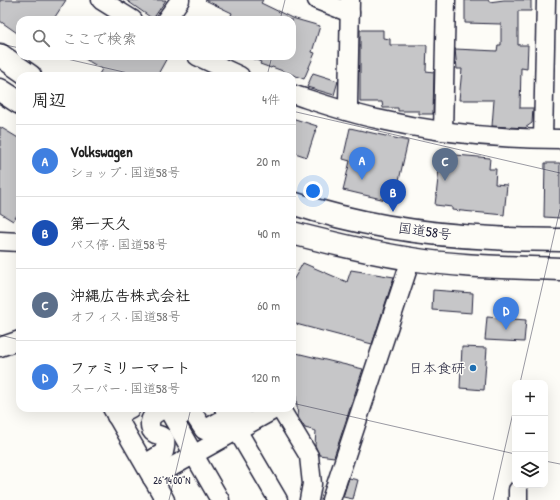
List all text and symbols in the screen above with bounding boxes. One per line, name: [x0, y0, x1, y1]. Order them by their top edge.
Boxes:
search box: [16, 16, 296, 60]
icon: search: [30, 27, 52, 49]
text: ここで検索: [62, 28, 137, 49]
text: 周辺: [32, 88, 66, 111]
text: 4件: [262, 90, 280, 108]
text: Volkswagen: [70, 141, 133, 162]
pin: A: [349, 147, 375, 180]
pin: C: [432, 148, 458, 181]
text: A: [42, 152, 48, 170]
text: 20 m: [256, 152, 280, 170]
text: ショップ · 国道58号: [70, 163, 180, 181]
pin: B: [380, 179, 406, 212]
your location: [303, 181, 323, 201]
text: 第一天久: [70, 213, 130, 234]
street label: 国道58号: [397, 217, 453, 244]
text: B: [42, 224, 48, 242]
text: 40 m: [257, 224, 280, 242]
text: バス停 · 国道58号: [70, 235, 168, 253]
text: 沖縄広告株式会社: [70, 285, 190, 306]
text: C: [41, 296, 49, 314]
text: 60 m: [257, 296, 280, 314]
pin: D: [493, 297, 519, 330]
text: オフィス · 国道58号: [70, 307, 181, 325]
text: ファミリーマート: [70, 357, 191, 378]
place label: 日本食研: [409, 358, 465, 377]
marker: 日本食研: [468, 363, 478, 373]
text: D: [42, 368, 48, 386]
text: 120 m: [252, 368, 280, 386]
text: スーパー · 国道58号: [70, 379, 180, 397]
map controls: [512, 380, 548, 488]
button: +: [512, 380, 548, 416]
button: −: [512, 416, 548, 452]
button: layers: [512, 452, 548, 488]
text: 26°14'00"N: [153, 474, 191, 487]

